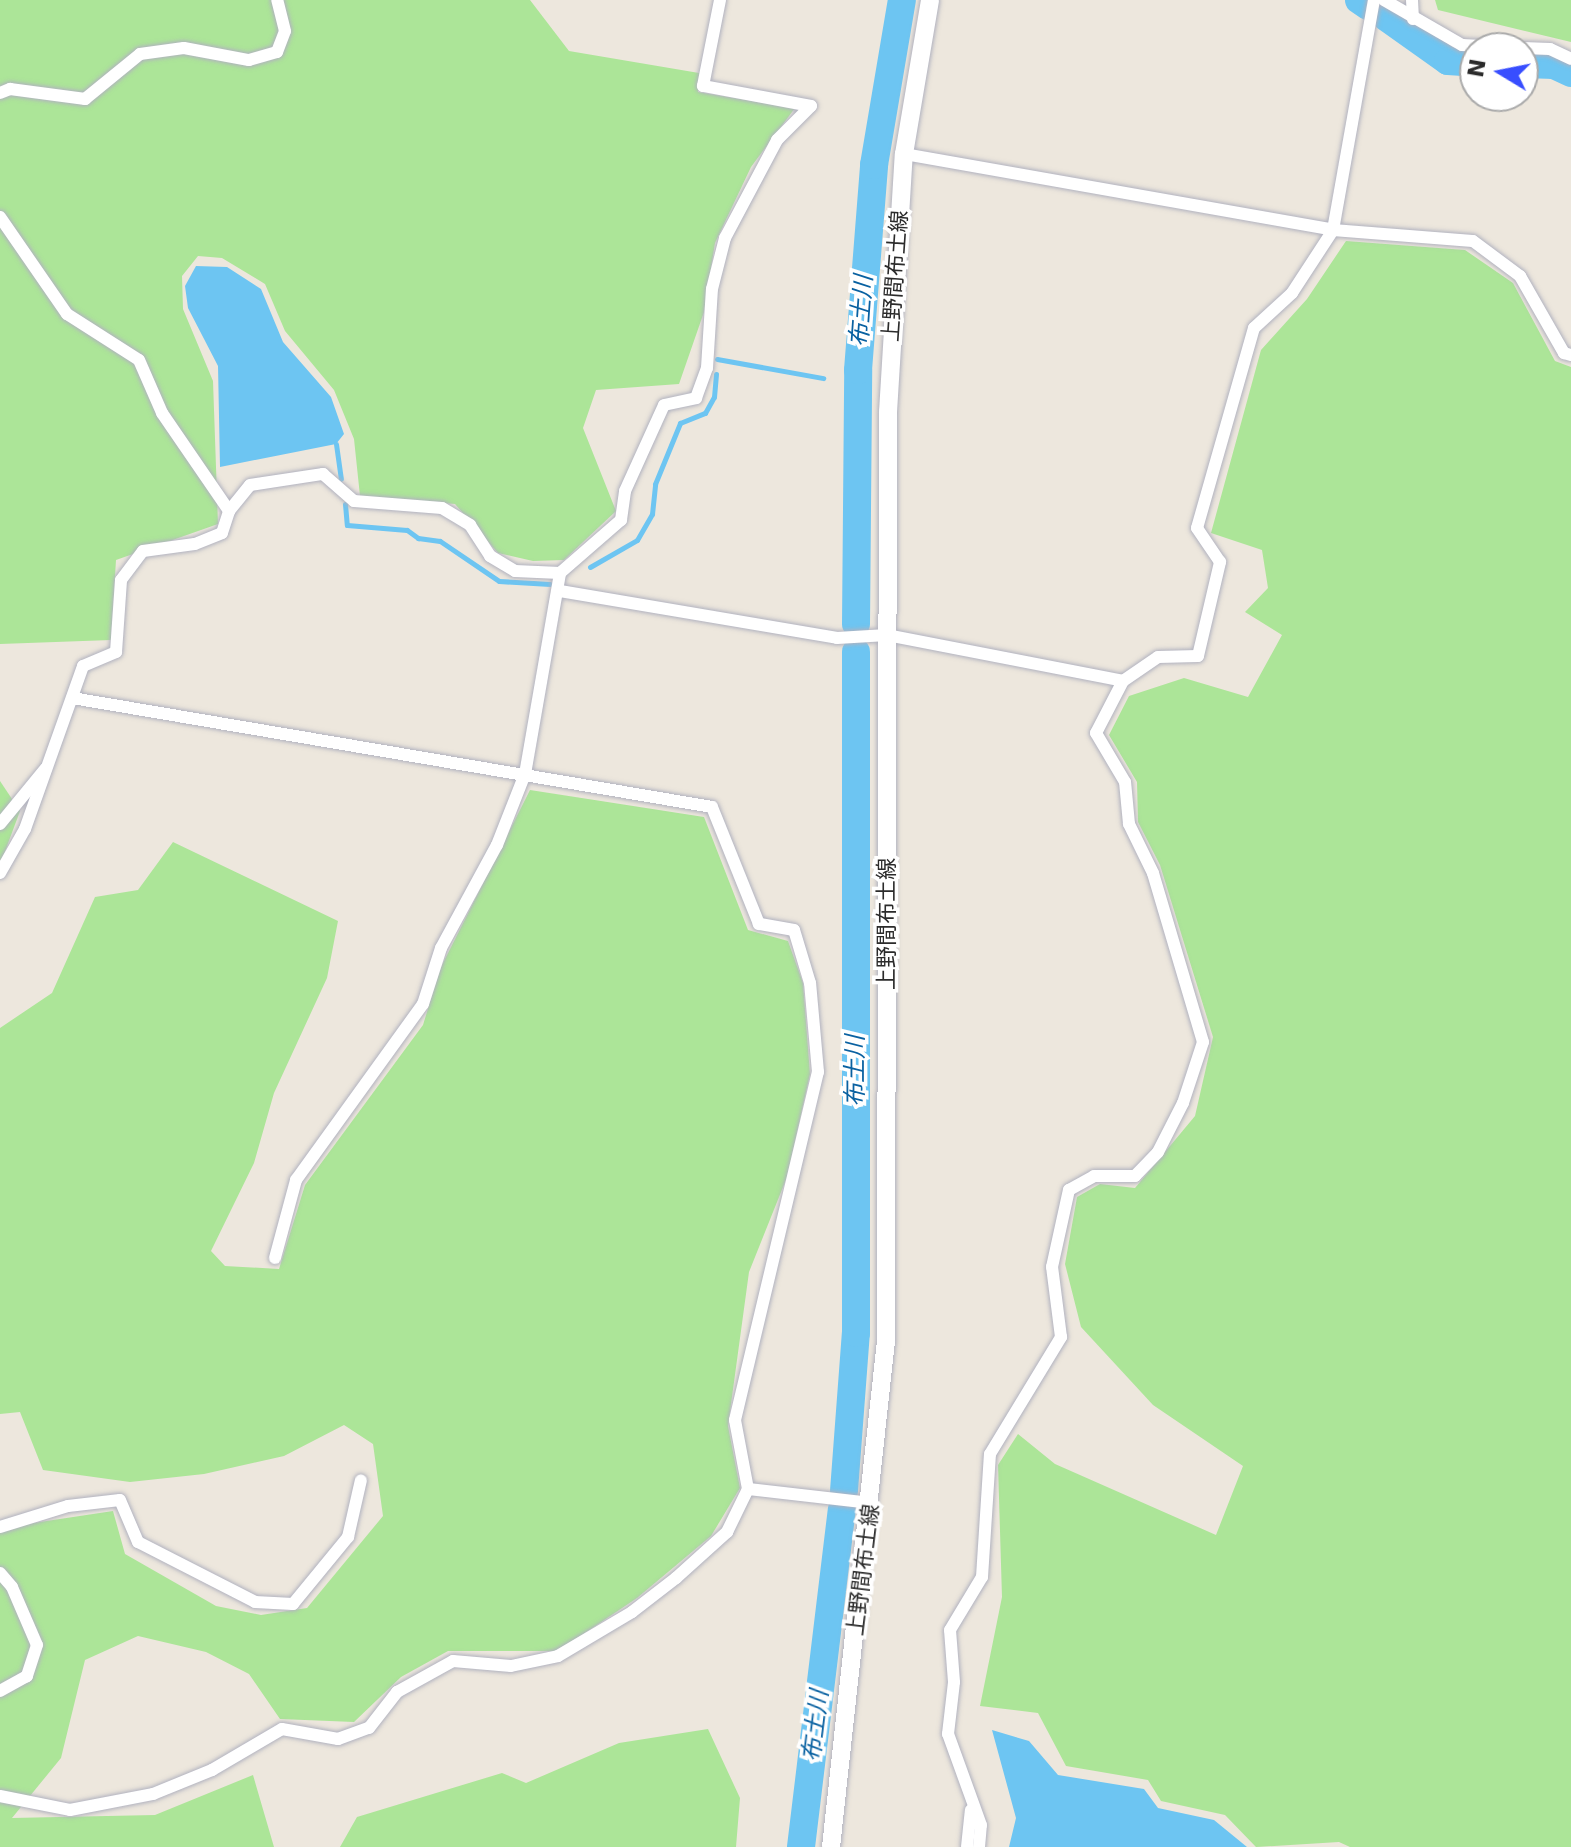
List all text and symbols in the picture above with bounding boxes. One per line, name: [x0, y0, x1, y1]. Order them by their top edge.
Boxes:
north arrow: [1459, 32, 1539, 112]
text: N: [1463, 57, 1491, 79]
street label: 上野間布土線: [877, 209, 913, 343]
water label: 布土川: [845, 274, 879, 348]
street label: 上野間布土線: [874, 858, 900, 990]
water label: 布土川: [842, 1035, 870, 1107]
street label: 上野間布土線: [842, 1503, 884, 1637]
water label: 布土川: [797, 1689, 835, 1763]

